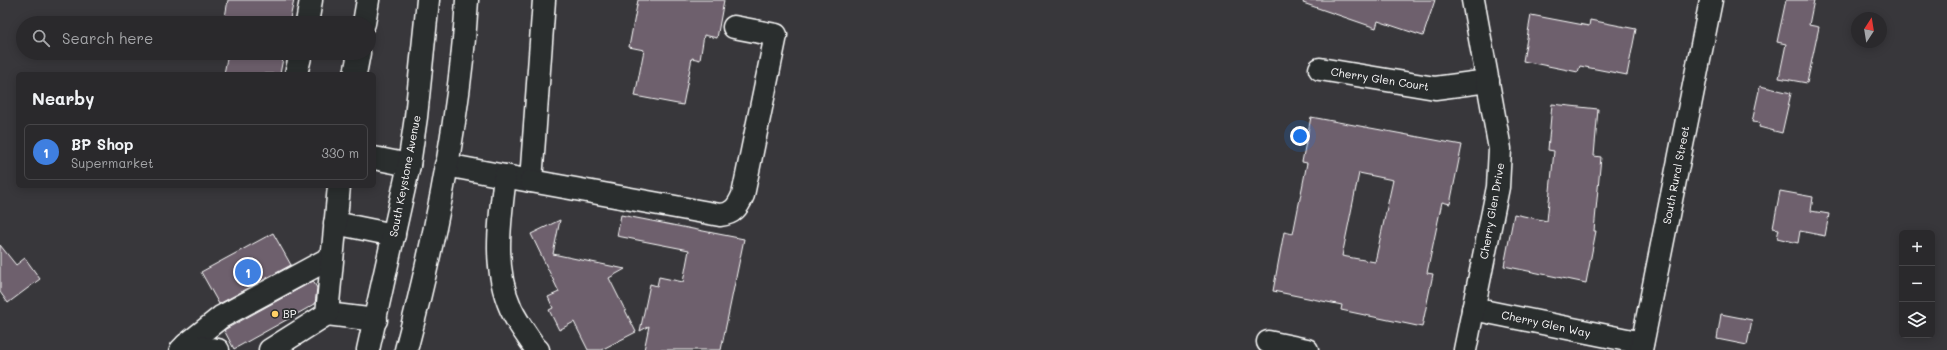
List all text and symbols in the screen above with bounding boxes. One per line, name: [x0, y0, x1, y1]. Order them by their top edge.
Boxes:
north arrow: [1851, 12, 1887, 48]
search box: [16, 16, 376, 60]
icon: search: [30, 27, 52, 49]
text: Search here: [62, 28, 153, 48]
street label: Cherry Glen Court: [1330, 63, 1430, 94]
text: Nearby: [32, 87, 94, 109]
street label: South Keystone Avenue: [385, 114, 424, 238]
street label: South Rural Street: [1659, 124, 1692, 225]
your location: [1290, 126, 1310, 146]
text: BP Shop: [71, 134, 133, 154]
text: 1: [43, 144, 49, 161]
text: 330 m: [321, 144, 359, 161]
text: Supermarket: [71, 154, 154, 171]
street label: Cherry Glen Drive: [1476, 161, 1507, 260]
map controls: [1899, 230, 1935, 338]
button: +: [1899, 230, 1935, 266]
pin: 1: [235, 257, 261, 287]
button: −: [1899, 266, 1935, 302]
button: layers: [1899, 302, 1935, 338]
place label: BP: [283, 306, 297, 321]
street label: Cherry Glen Way: [1500, 307, 1592, 340]
marker: BP: [270, 309, 280, 319]

